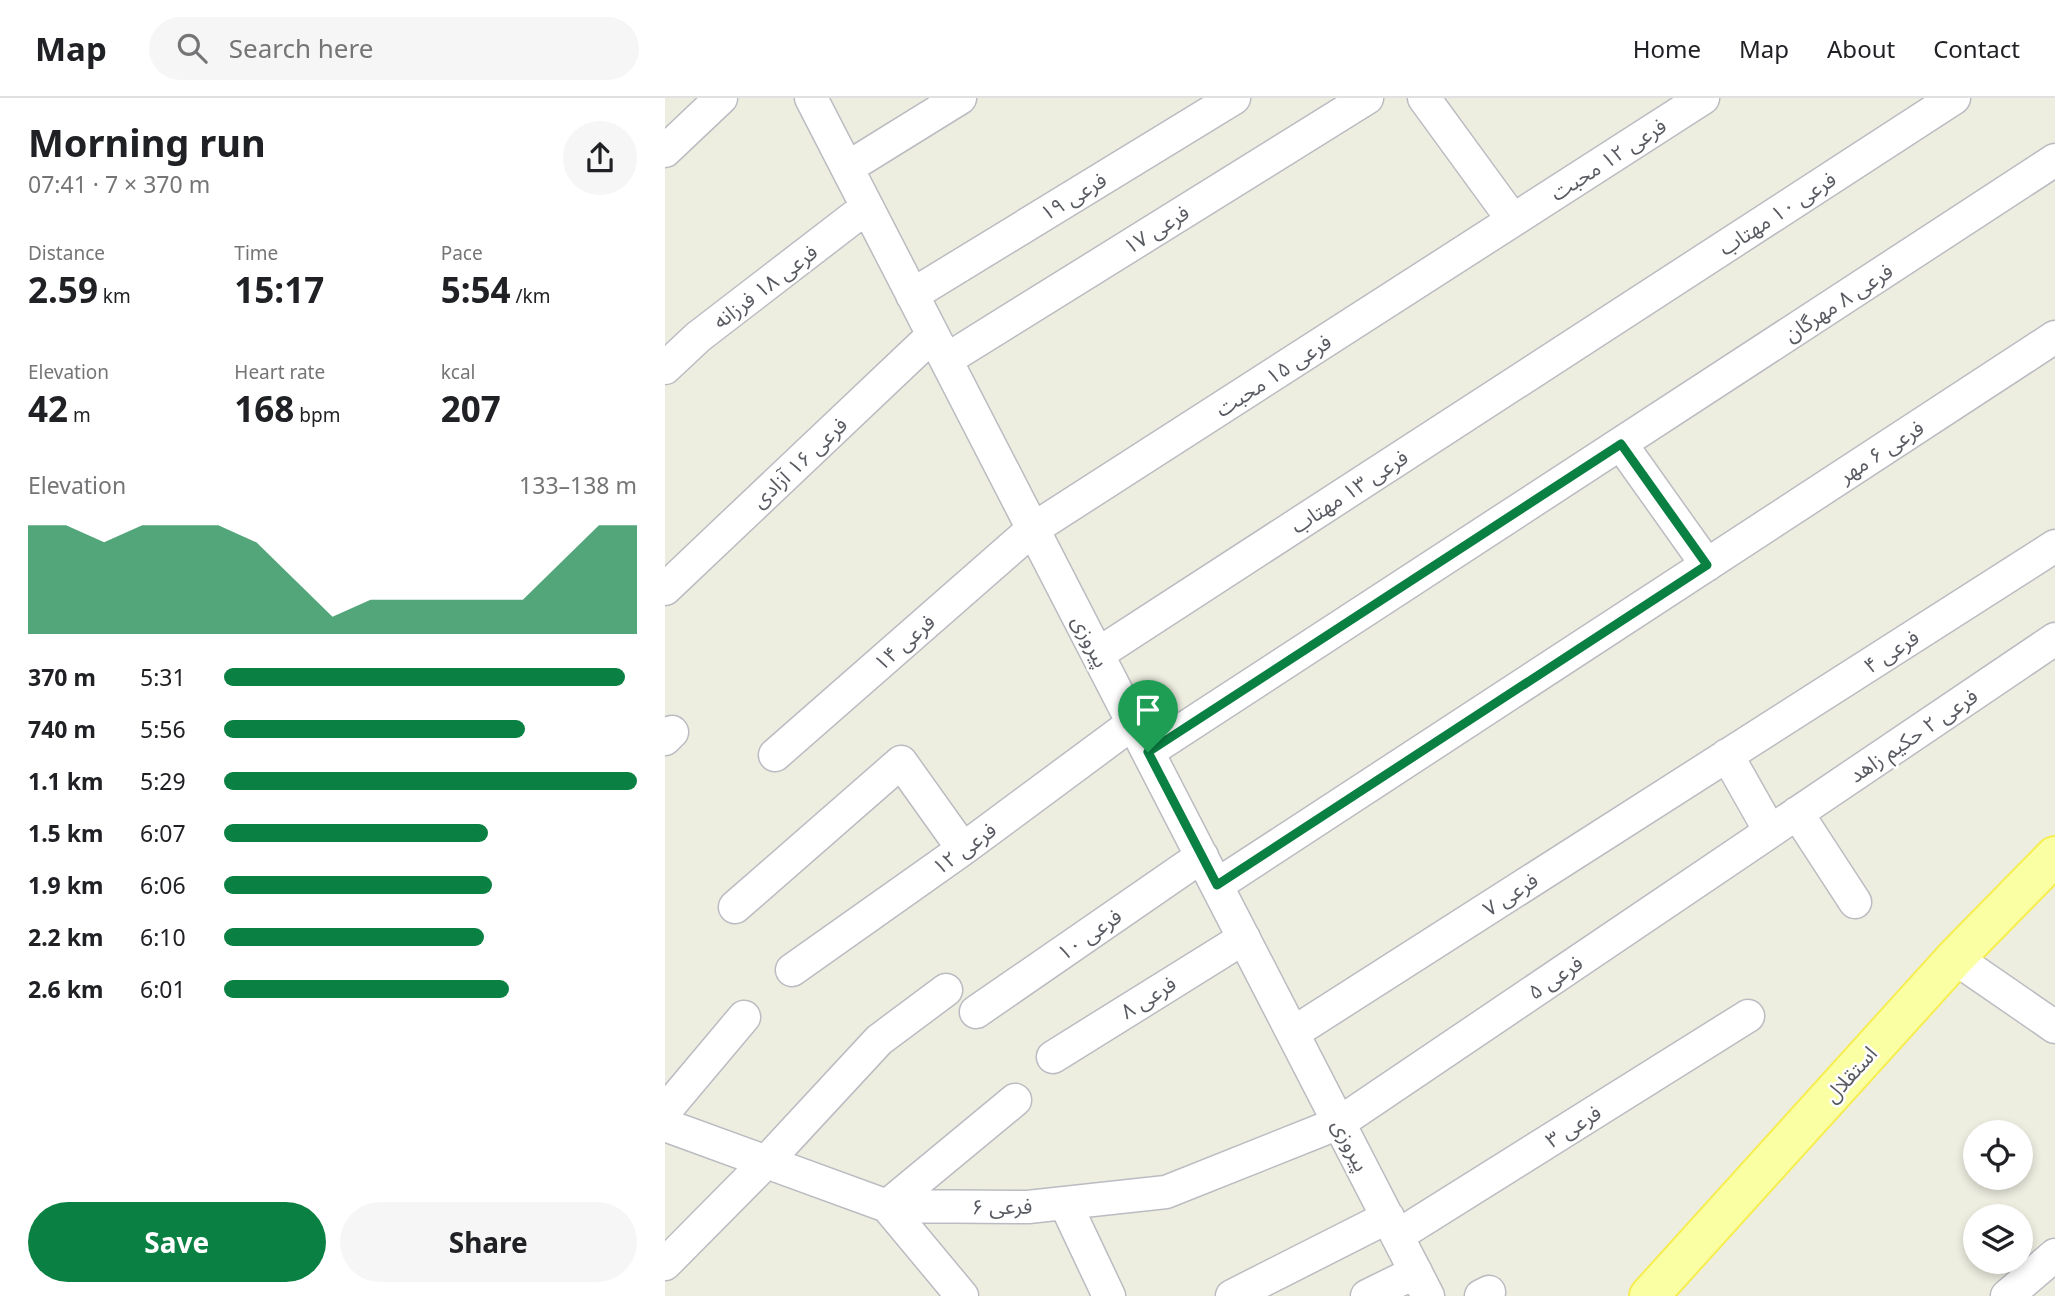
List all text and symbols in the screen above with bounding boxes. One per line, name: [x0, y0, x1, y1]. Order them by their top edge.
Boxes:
search box: [149, 17, 639, 80]
text: Map: [35, 26, 107, 71]
icon: search: [173, 29, 211, 67]
text: Search here: [229, 30, 373, 66]
text: Home: [1633, 32, 1701, 65]
text: Map: [1739, 32, 1789, 65]
text: About: [1827, 32, 1895, 65]
text: Contact: [1933, 32, 2020, 65]
street label: فرعی ۱۲ محبت: [1545, 111, 1671, 207]
text: Morning run: [28, 116, 266, 168]
button: share: [563, 121, 637, 195]
street label: فرعی ۱۹: [1035, 165, 1111, 227]
street label: فرعی ۱۰ مهتاب: [1713, 165, 1841, 261]
text: 07:41 · 7 × 370 m: [28, 168, 210, 200]
street label: فرعی ۱۷: [1118, 198, 1194, 260]
street label: فرعی ۱۸ فرزانه: [707, 238, 823, 334]
text: Distance: [28, 240, 105, 266]
text: Time: [234, 240, 278, 266]
text: Pace: [441, 240, 483, 266]
street label: فرعی ۸ مهرگان: [1778, 256, 1898, 348]
text: 2.59: [28, 266, 98, 313]
text: 15:17: [234, 266, 324, 313]
text: 5:54: [441, 266, 511, 313]
text: km: [98, 283, 131, 309]
text: /km: [511, 283, 550, 309]
street label: فرعی ۱۵ محبت: [1210, 327, 1336, 423]
text: Elevation: [28, 359, 109, 385]
text: Heart rate: [234, 359, 325, 385]
text: kcal: [441, 359, 475, 385]
text: 42: [28, 385, 68, 432]
text: 168: [234, 385, 294, 432]
text: 207: [441, 385, 501, 432]
text: m: [68, 402, 91, 428]
text: bpm: [294, 402, 340, 428]
street label: فرعی ۱۶ آزادی: [745, 410, 853, 514]
street label: فرعی ۶ مهر: [1832, 413, 1929, 489]
street label: فرعی ۱۳ مهتاب: [1285, 443, 1413, 539]
text: Elevation: [28, 469, 126, 501]
text: 133–138 m: [519, 469, 637, 501]
street label: فرعی ۱۴: [867, 608, 941, 676]
street label: پیروزی: [1066, 610, 1116, 672]
street label: فرعی ۴: [1858, 623, 1924, 679]
text: 370 m: [28, 661, 96, 693]
text: 5:31: [140, 661, 186, 693]
pin: [1118, 680, 1178, 752]
street label: فرعی ۲ حکیم زاهد: [1843, 682, 1984, 790]
icon: arrive: [1129, 691, 1167, 729]
text: 740 m: [28, 713, 96, 745]
text: 5:56: [140, 713, 186, 745]
text: 1.1 km: [28, 765, 103, 797]
text: 5:29: [140, 765, 186, 797]
street label: فرعی ۱۲: [926, 815, 1002, 881]
text: 1.5 km: [28, 817, 103, 849]
text: 6:07: [140, 817, 186, 849]
street label: فرعی ۷: [1477, 866, 1543, 922]
text: 1.9 km: [28, 869, 103, 901]
text: 6:06: [140, 869, 186, 901]
street label: فرعی ۱۰: [1051, 902, 1127, 966]
text: 2.2 km: [28, 921, 103, 953]
text: 6:10: [140, 921, 186, 953]
street label: فرعی ۵: [1522, 948, 1588, 1006]
street label: فرعی ۸: [1115, 969, 1181, 1025]
text: 2.6 km: [28, 973, 103, 1005]
text: 6:01: [140, 973, 186, 1005]
street label: استقلال: [1817, 1040, 1883, 1108]
street label: فرعی ۳: [1540, 1098, 1606, 1154]
street label: پیروزی: [1326, 1114, 1376, 1176]
map controls: [1963, 1120, 2033, 1274]
button: locate: [1963, 1120, 2033, 1190]
street label: فرعی ۶: [971, 1191, 1033, 1221]
button: Save: [28, 1202, 326, 1282]
button: Share: [340, 1202, 637, 1282]
button: layers: [1963, 1204, 2033, 1274]

